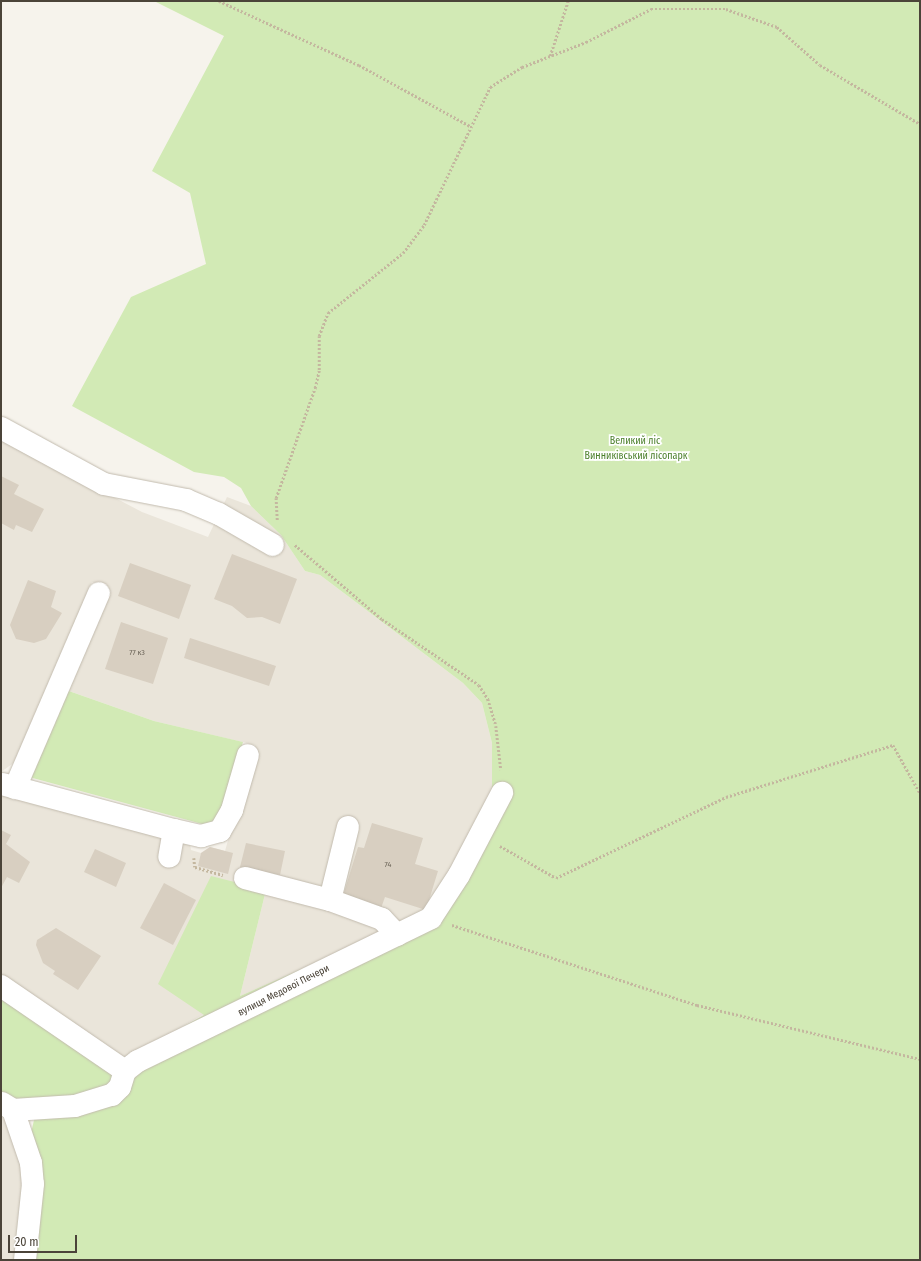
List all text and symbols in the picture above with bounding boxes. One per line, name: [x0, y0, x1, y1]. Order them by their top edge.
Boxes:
park label: Великий ліс: [610, 436, 660, 448]
park label: Винниківський лісопарк: [585, 451, 687, 463]
house number: 77 к3: [129, 648, 145, 658]
house number: 74: [385, 860, 391, 870]
street label: вулиця Медової Печери: [236, 963, 332, 1019]
scale bar: [10, 1227, 79, 1253]
text: 20 m: [15, 1235, 39, 1249]

